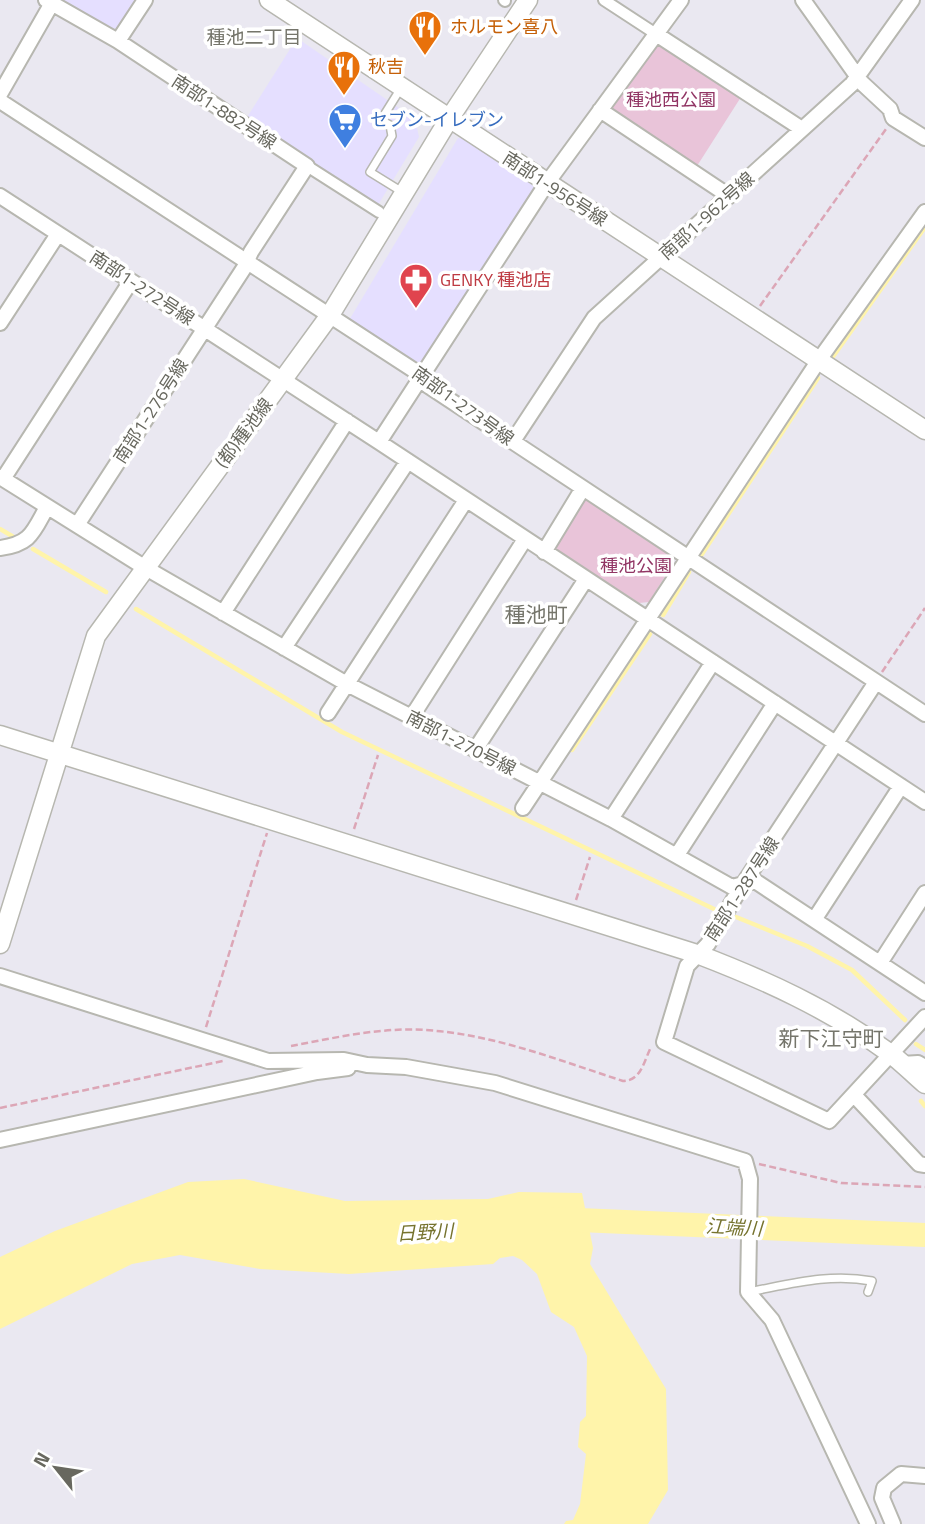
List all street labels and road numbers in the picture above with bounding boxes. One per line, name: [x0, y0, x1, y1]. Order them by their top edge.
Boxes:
street label: 南部1-882号線: [167, 68, 282, 156]
street label: 南部1-956号線: [498, 145, 613, 233]
street label: 南部1-962号線: [653, 165, 760, 266]
street label: 南部1-272号線: [85, 244, 200, 332]
street label: 南部1-276号線: [107, 353, 195, 468]
street label: 南部1-273号線: [407, 359, 520, 452]
street label: (都)種池線: [208, 392, 279, 473]
street label: 南部1-270号線: [402, 703, 521, 782]
street label: 南部1-287号線: [698, 831, 786, 946]

